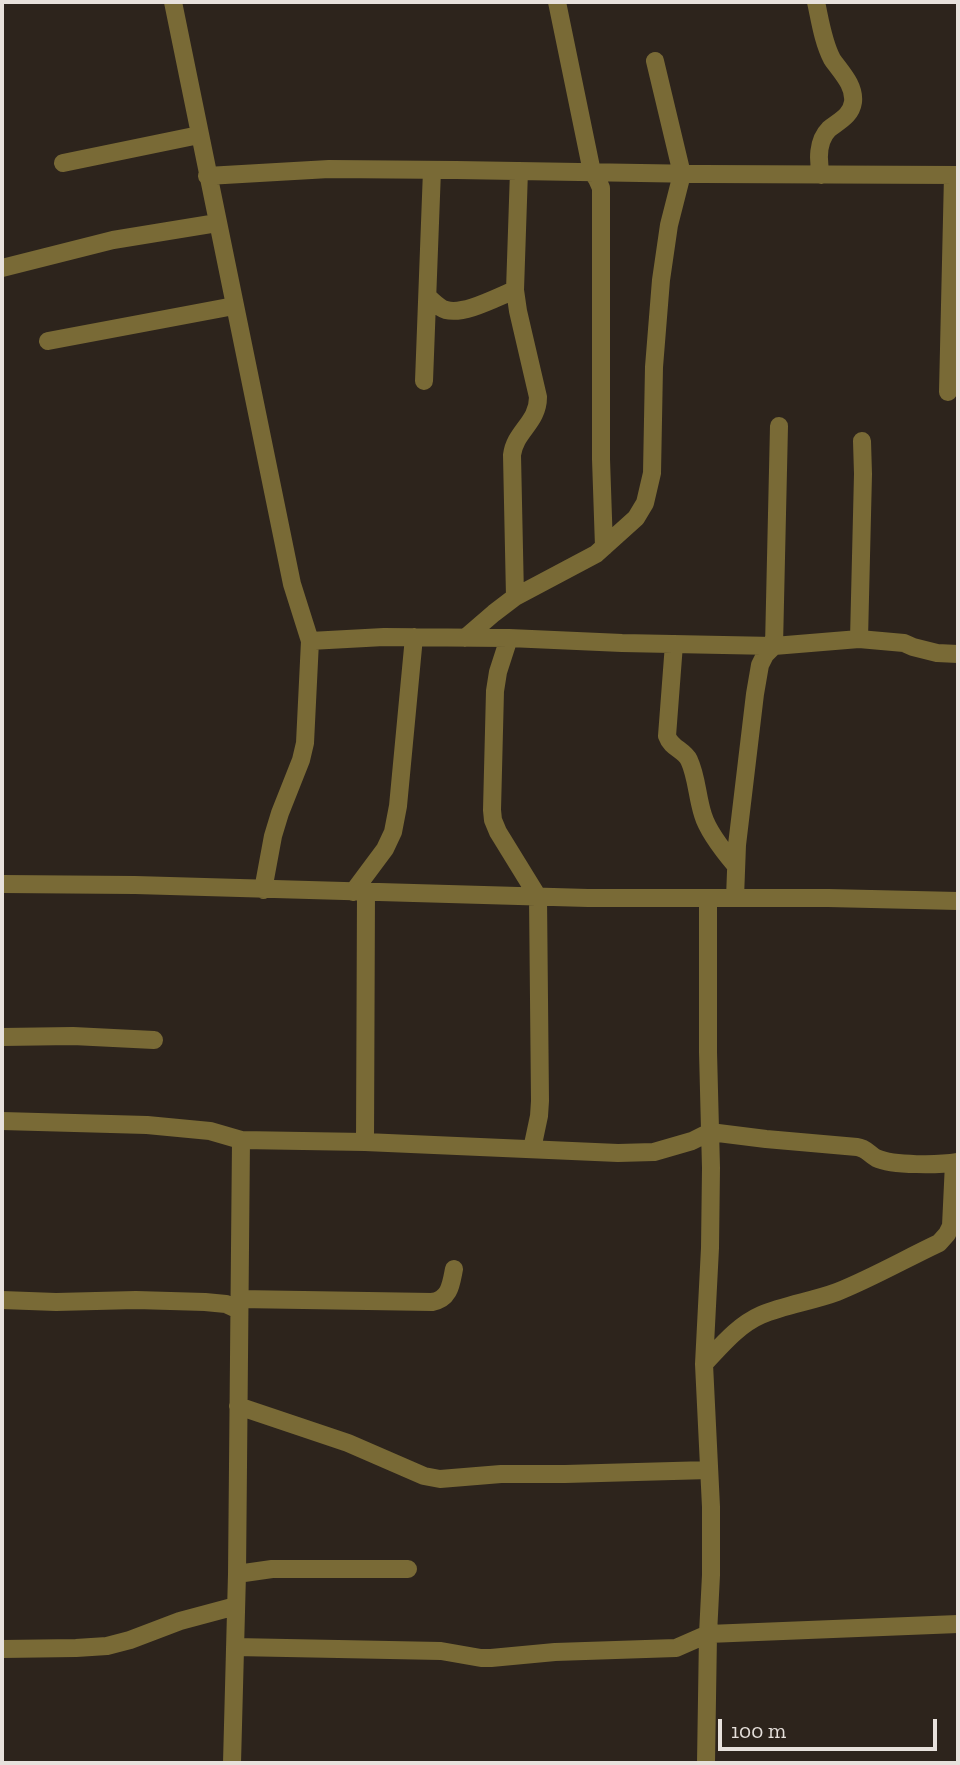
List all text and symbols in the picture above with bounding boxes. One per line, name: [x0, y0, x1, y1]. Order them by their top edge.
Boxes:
scale bar: [722, 1706, 941, 1750]
text: 100 m: [731, 1718, 786, 1743]

